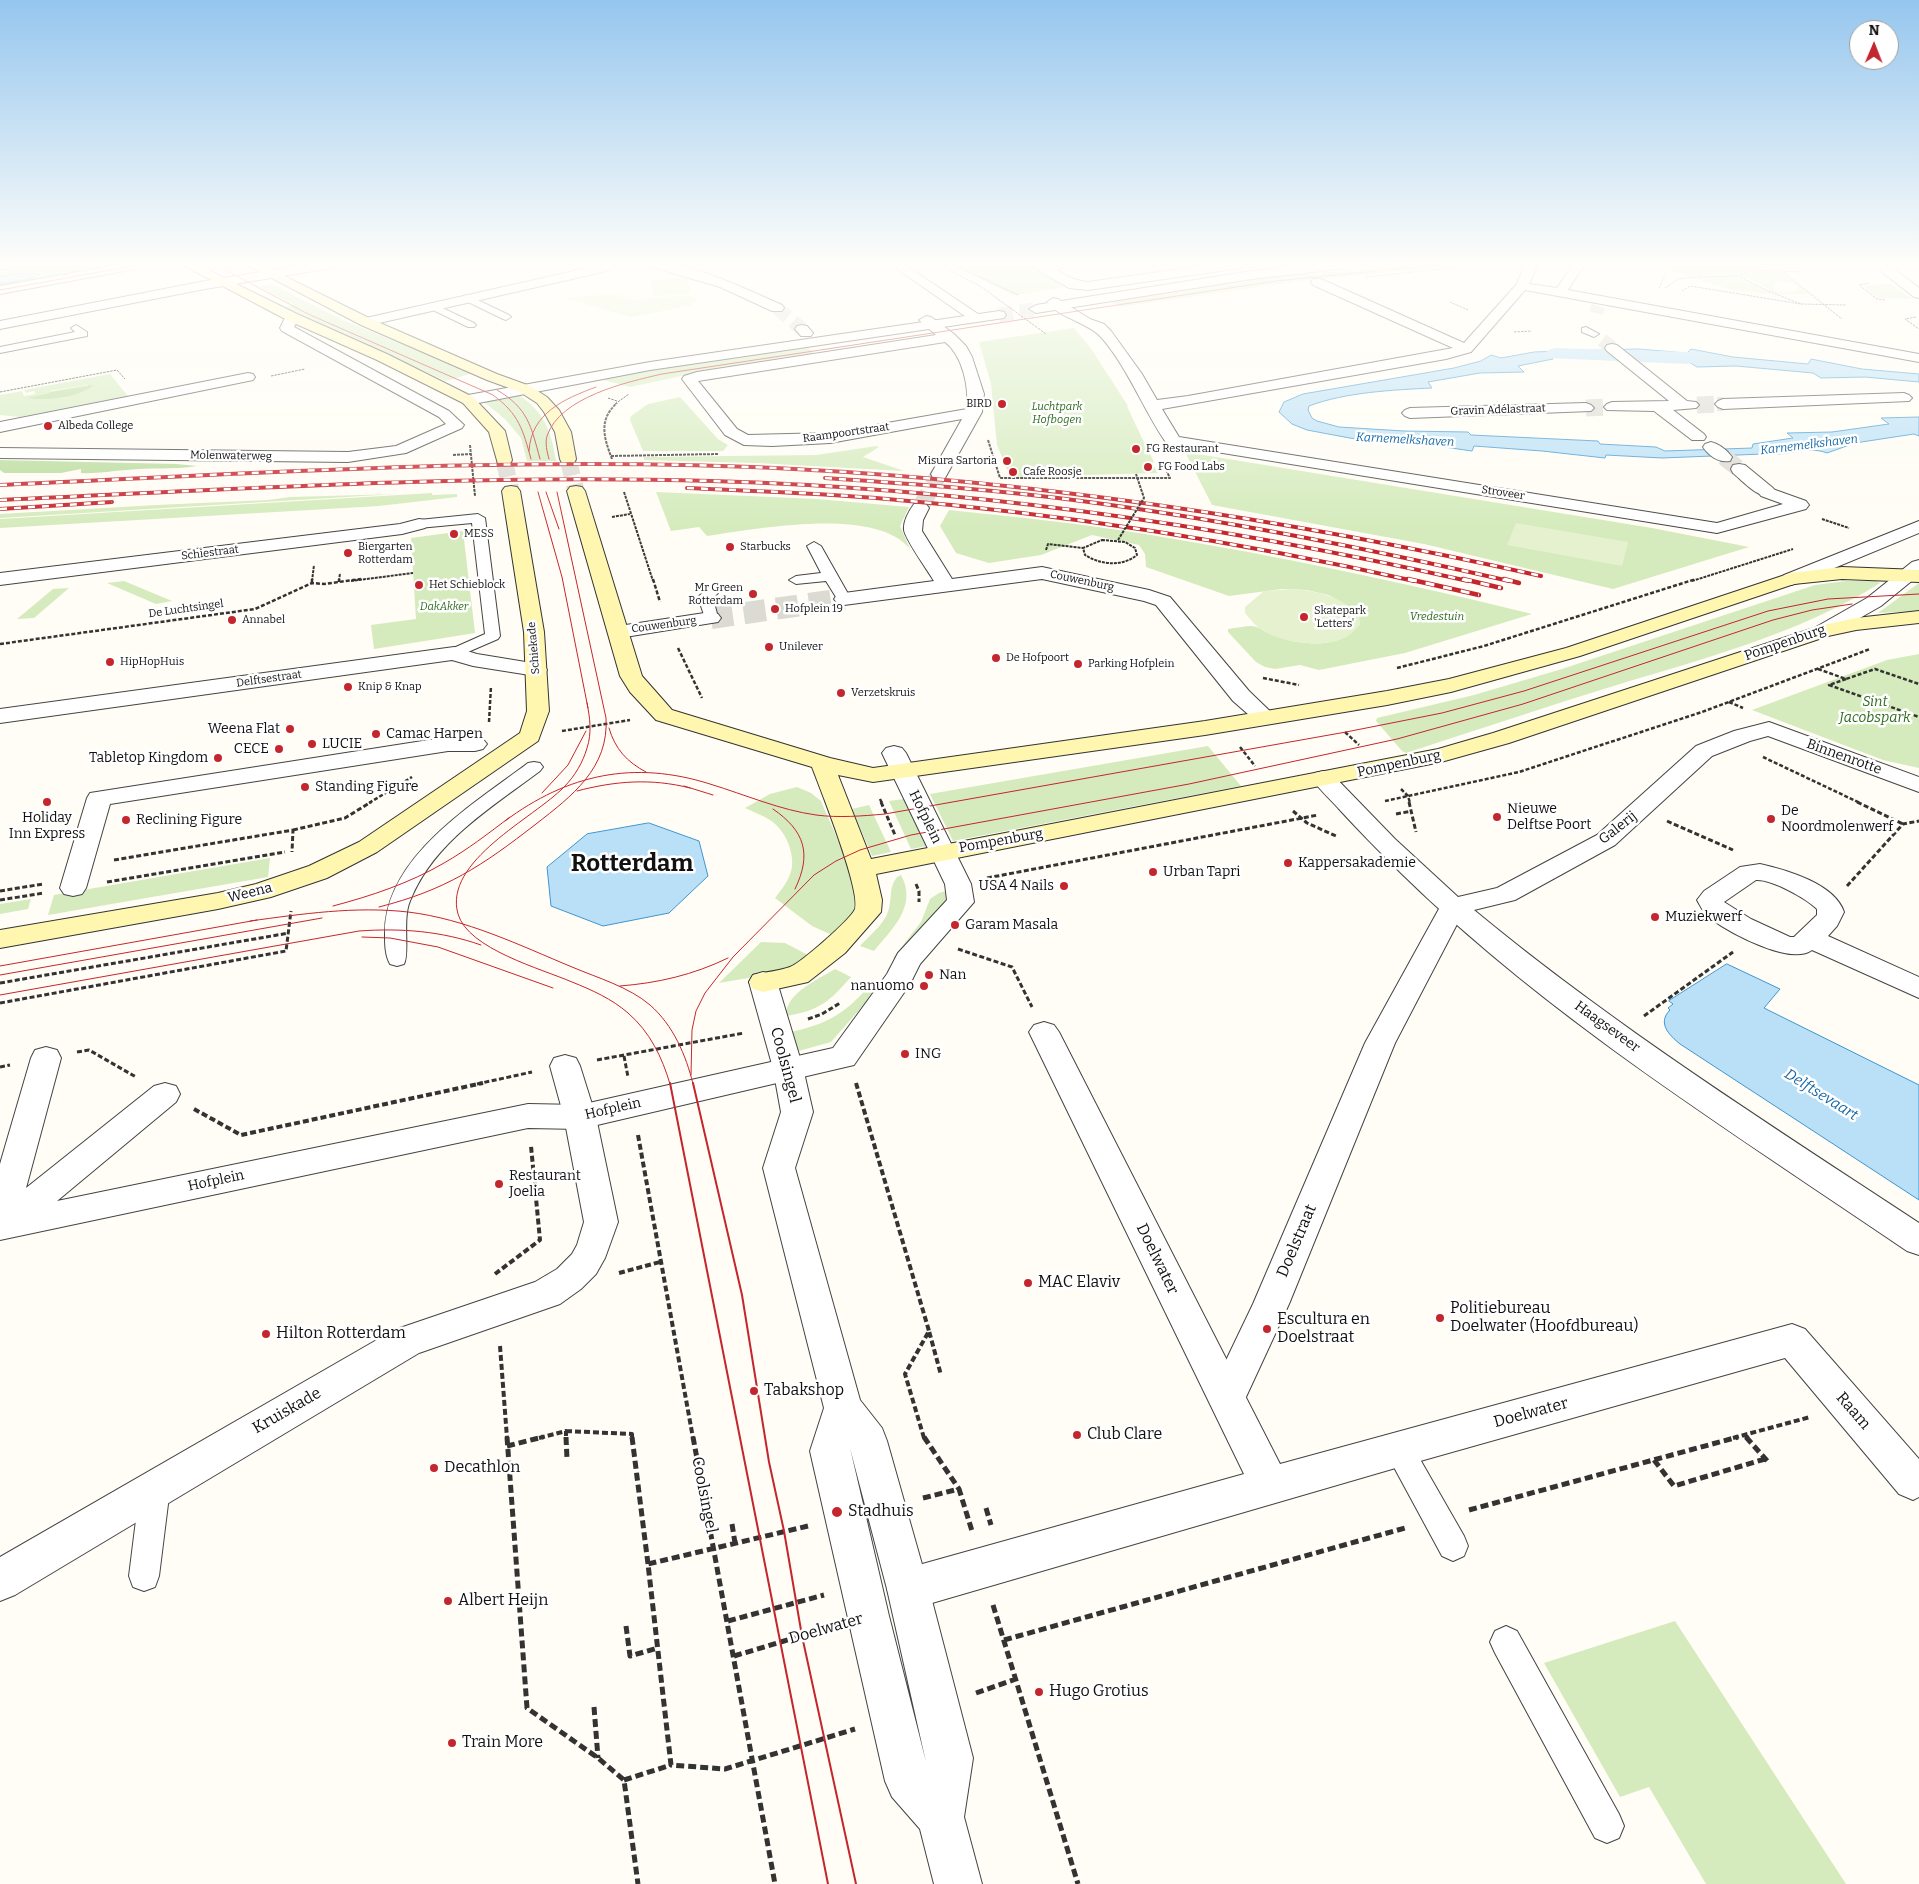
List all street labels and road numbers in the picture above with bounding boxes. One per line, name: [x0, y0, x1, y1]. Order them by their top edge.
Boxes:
street label: Gravin Adélastraat: [1450, 402, 1546, 418]
street label: Raampoortstraat: [802, 420, 890, 446]
street label: Molenwaterweg: [190, 449, 272, 463]
street label: Stroveer: [1480, 483, 1526, 503]
street label: Schiestraat: [181, 543, 239, 563]
street label: Couwenburg: [1049, 568, 1115, 594]
street label: De Luchtsingel: [148, 597, 224, 621]
street label: Couwenburg: [631, 614, 697, 636]
street label: Schiekade: [525, 621, 543, 675]
street label: Pompenburg: [1742, 621, 1828, 665]
street label: Delftsestraat: [235, 668, 303, 690]
street label: Binnenrotte: [1804, 736, 1884, 778]
street label: Pompenburg: [1356, 747, 1442, 781]
street label: Hofplein: [905, 788, 945, 846]
street label: Galerij: [1596, 808, 1640, 848]
street label: Pompenburg: [958, 825, 1044, 857]
street label: Weena: [226, 879, 274, 907]
street label: Haagseveer: [1571, 998, 1643, 1056]
street label: Coolsingel: [766, 1025, 804, 1105]
street label: Hofplein: [583, 1094, 643, 1124]
street label: Hofplein: [186, 1167, 246, 1195]
street label: Doelstraat: [1273, 1202, 1321, 1280]
street label: Doelwater: [1132, 1221, 1182, 1297]
street label: Kruiskade: [249, 1384, 325, 1438]
street label: Raam: [1832, 1388, 1874, 1434]
street label: Doelwater: [1492, 1394, 1570, 1432]
street label: Coolsingel: [687, 1455, 721, 1535]
street label: Doelwater: [787, 1609, 865, 1649]

